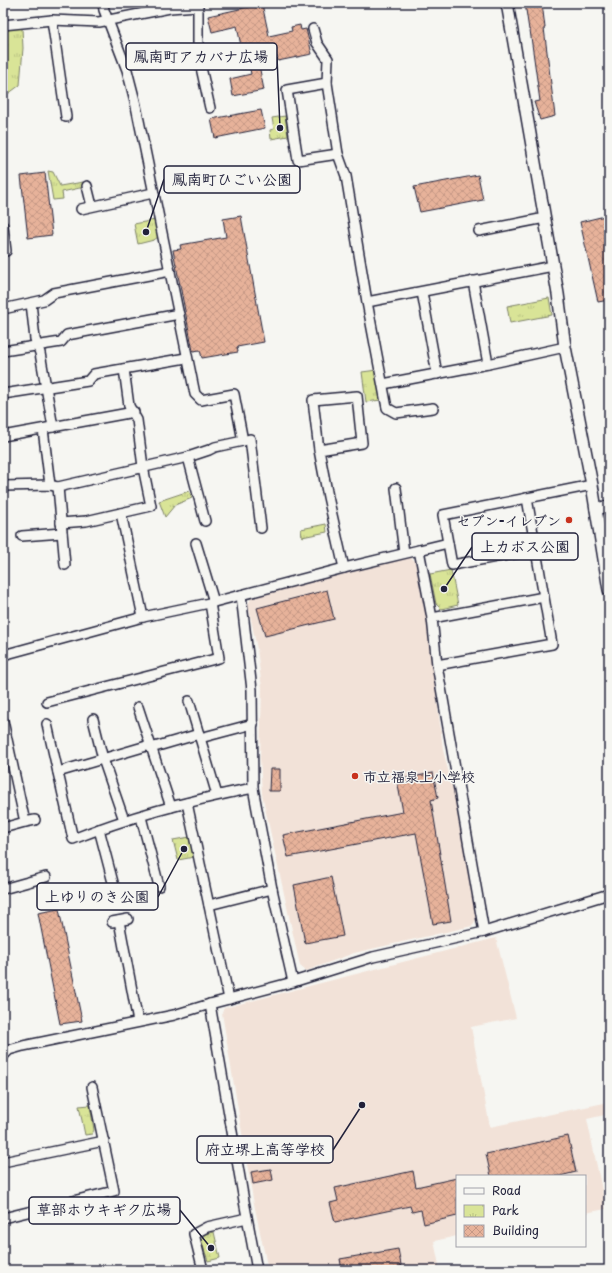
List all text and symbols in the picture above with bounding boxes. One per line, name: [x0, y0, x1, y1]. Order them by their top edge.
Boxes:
callout: 鳳南町アカバナ広場: [126, 43, 277, 70]
text: 鳳南町アカバナ広場: [133, 44, 269, 67]
callout: 鳳南町ひごい公園: [164, 166, 300, 193]
text: 鳳南町ひごい公園: [172, 167, 292, 190]
place label: セブン-イレブン: [457, 510, 561, 531]
marker: セブン-イレブン: [564, 515, 574, 525]
callout: 上カボス公園: [472, 533, 578, 560]
text: 上カボス公園: [480, 534, 570, 557]
place label: 市立福泉上小学校: [363, 766, 475, 787]
marker: 市立福泉上小学校: [350, 771, 360, 781]
callout: 上ゆりのき公園: [37, 883, 158, 910]
text: 上ゆりのき公園: [44, 884, 150, 907]
callout: 府立堺上高等学校: [197, 1136, 333, 1163]
text: 府立堺上高等学校: [205, 1137, 325, 1160]
legend: [456, 1175, 586, 1247]
text: Road: [492, 1181, 521, 1199]
callout: 草部ホウキギク広場: [29, 1197, 180, 1224]
text: 草部ホウキギク広場: [36, 1197, 172, 1220]
text: Park: [492, 1201, 519, 1219]
text: Building: [492, 1221, 539, 1239]

